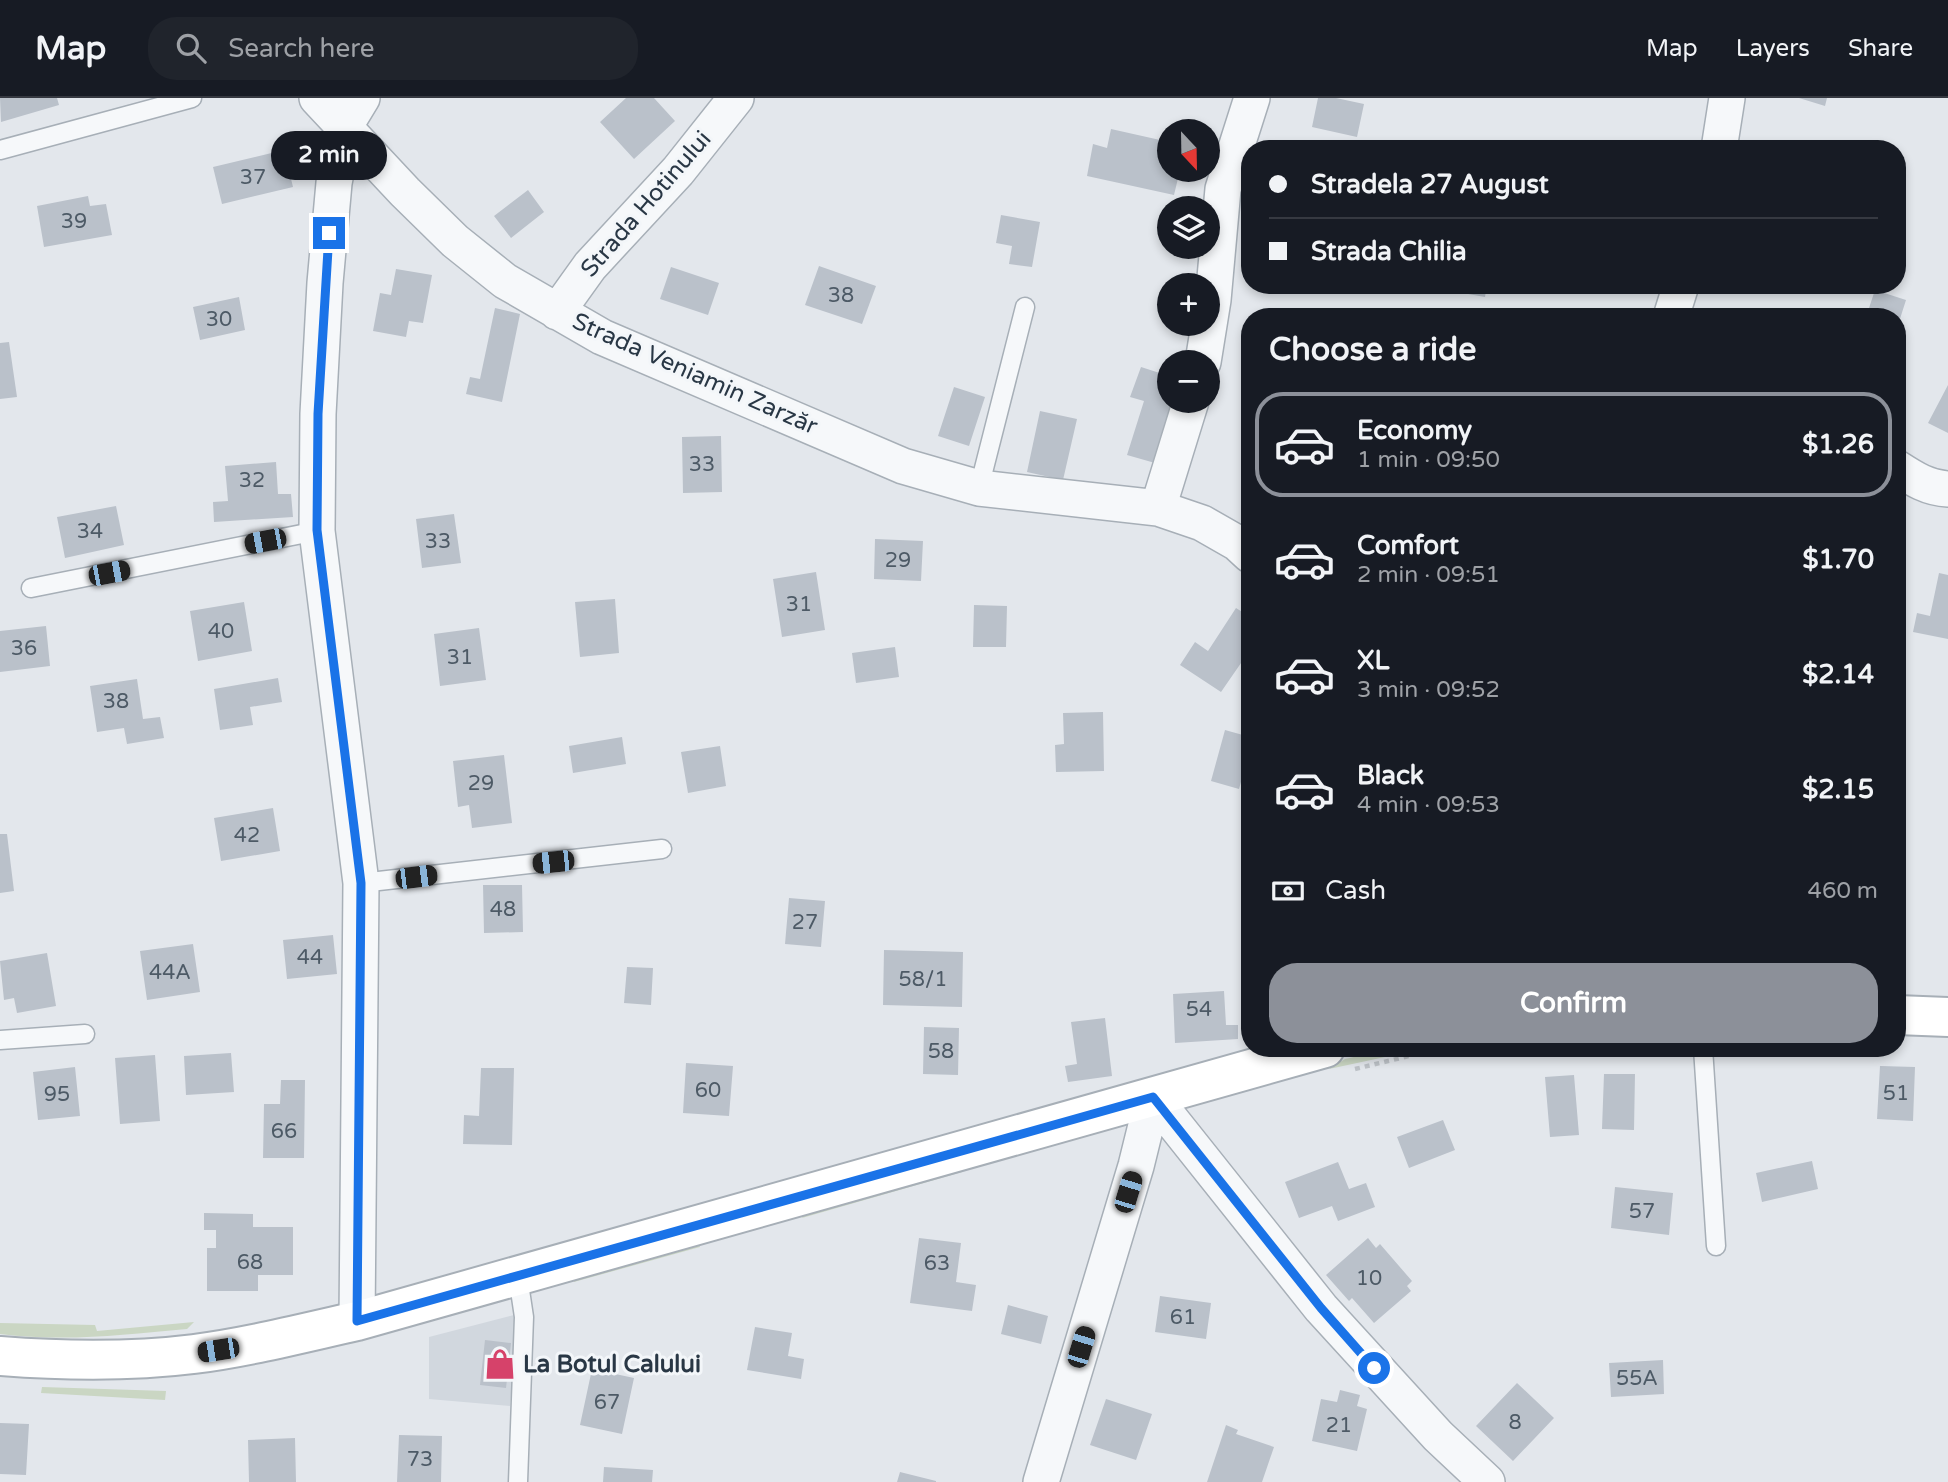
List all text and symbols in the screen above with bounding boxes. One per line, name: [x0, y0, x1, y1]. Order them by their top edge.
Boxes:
search box: [148, 17, 638, 80]
text: Map: [35, 29, 106, 68]
icon: search: [172, 29, 210, 67]
text: Search here: [228, 33, 374, 64]
text: Map: [1646, 34, 1698, 63]
text: Layers: [1736, 34, 1810, 63]
text: Share: [1848, 34, 1913, 63]
north arrow: [1157, 119, 1220, 182]
map controls: [1157, 119, 1220, 413]
street label: Strada Hotinului: [575, 125, 717, 283]
callout: 2 min: [271, 131, 387, 180]
text: 2 min: [298, 141, 360, 169]
house number: 37: [240, 165, 266, 190]
text: Stradela 27 August: [1311, 169, 1549, 200]
button: layers: [1157, 196, 1220, 259]
house number: 39: [61, 209, 87, 234]
route end: [313, 217, 345, 249]
text: Strada Chilia: [1311, 236, 1467, 267]
button: +: [1157, 273, 1220, 336]
house number: 38: [828, 283, 854, 308]
house number: 30: [206, 307, 232, 332]
street label: Strada Veniamin Zarzăr: [568, 307, 823, 442]
text: Choose a ride: [1269, 331, 1476, 369]
button: −: [1157, 350, 1220, 413]
icon: car: [1273, 413, 1336, 476]
text: Economy: [1357, 415, 1472, 446]
text: $1.26: [1802, 429, 1874, 460]
text: 1 min · 09:50: [1357, 446, 1500, 474]
house number: 33: [689, 452, 715, 477]
house number: 32: [239, 468, 265, 493]
house number: 34: [77, 519, 103, 544]
car: [243, 527, 288, 555]
icon: car: [1273, 528, 1336, 591]
house number: 33: [425, 529, 451, 554]
text: Comfort: [1357, 530, 1459, 561]
text: $1.70: [1802, 544, 1874, 575]
house number: 29: [885, 548, 911, 573]
car: [87, 559, 132, 587]
text: 2 min · 09:51: [1357, 561, 1500, 589]
house number: 31: [786, 592, 812, 617]
house number: 40: [208, 619, 234, 644]
house number: 36: [11, 636, 37, 661]
icon: car: [1273, 643, 1336, 706]
house number: 31: [447, 645, 473, 670]
text: XL: [1357, 645, 1389, 676]
text: $2.14: [1802, 659, 1874, 690]
text: 3 min · 09:52: [1357, 676, 1500, 704]
house number: 38: [103, 689, 129, 714]
icon: car: [1273, 758, 1336, 821]
text: Black: [1357, 760, 1424, 791]
house number: 29: [468, 771, 494, 796]
text: $2.15: [1802, 774, 1874, 805]
text: 4 min · 09:53: [1357, 791, 1500, 819]
house number: 42: [234, 823, 260, 848]
car: [532, 849, 575, 875]
car: [394, 864, 439, 890]
icon: cash: [1269, 872, 1307, 910]
text: Cash: [1325, 875, 1386, 906]
text: 460 m: [1808, 877, 1878, 905]
house number: 48: [490, 897, 516, 922]
house number: 27: [792, 910, 818, 935]
house number: 44: [297, 945, 323, 970]
house number: 44A: [149, 960, 191, 985]
button: Confirm: [1269, 963, 1878, 1043]
house number: 58/1: [899, 967, 947, 992]
house number: 54: [1186, 997, 1212, 1022]
house number: 58: [928, 1039, 954, 1064]
house number: 60: [695, 1078, 721, 1103]
house number: 51: [1883, 1081, 1909, 1106]
house number: 95: [44, 1082, 70, 1107]
house number: 66: [271, 1119, 297, 1144]
car: [1112, 1169, 1145, 1215]
house number: 57: [1629, 1199, 1655, 1224]
house number: 68: [237, 1250, 263, 1275]
house number: 63: [924, 1251, 950, 1276]
house number: 10: [1356, 1266, 1382, 1291]
house number: 61: [1170, 1305, 1196, 1330]
car: [1065, 1324, 1098, 1370]
car: [196, 1336, 241, 1364]
shop icon: La Botul Calului: [483, 1347, 517, 1381]
place label: La Botul Calului: [523, 1350, 701, 1379]
route start: [1358, 1352, 1390, 1384]
house number: 55A: [1616, 1366, 1658, 1391]
house number: 67: [594, 1390, 620, 1415]
house number: 8: [1508, 1410, 1522, 1435]
house number: 21: [1326, 1413, 1352, 1438]
house number: 73: [407, 1447, 433, 1472]

